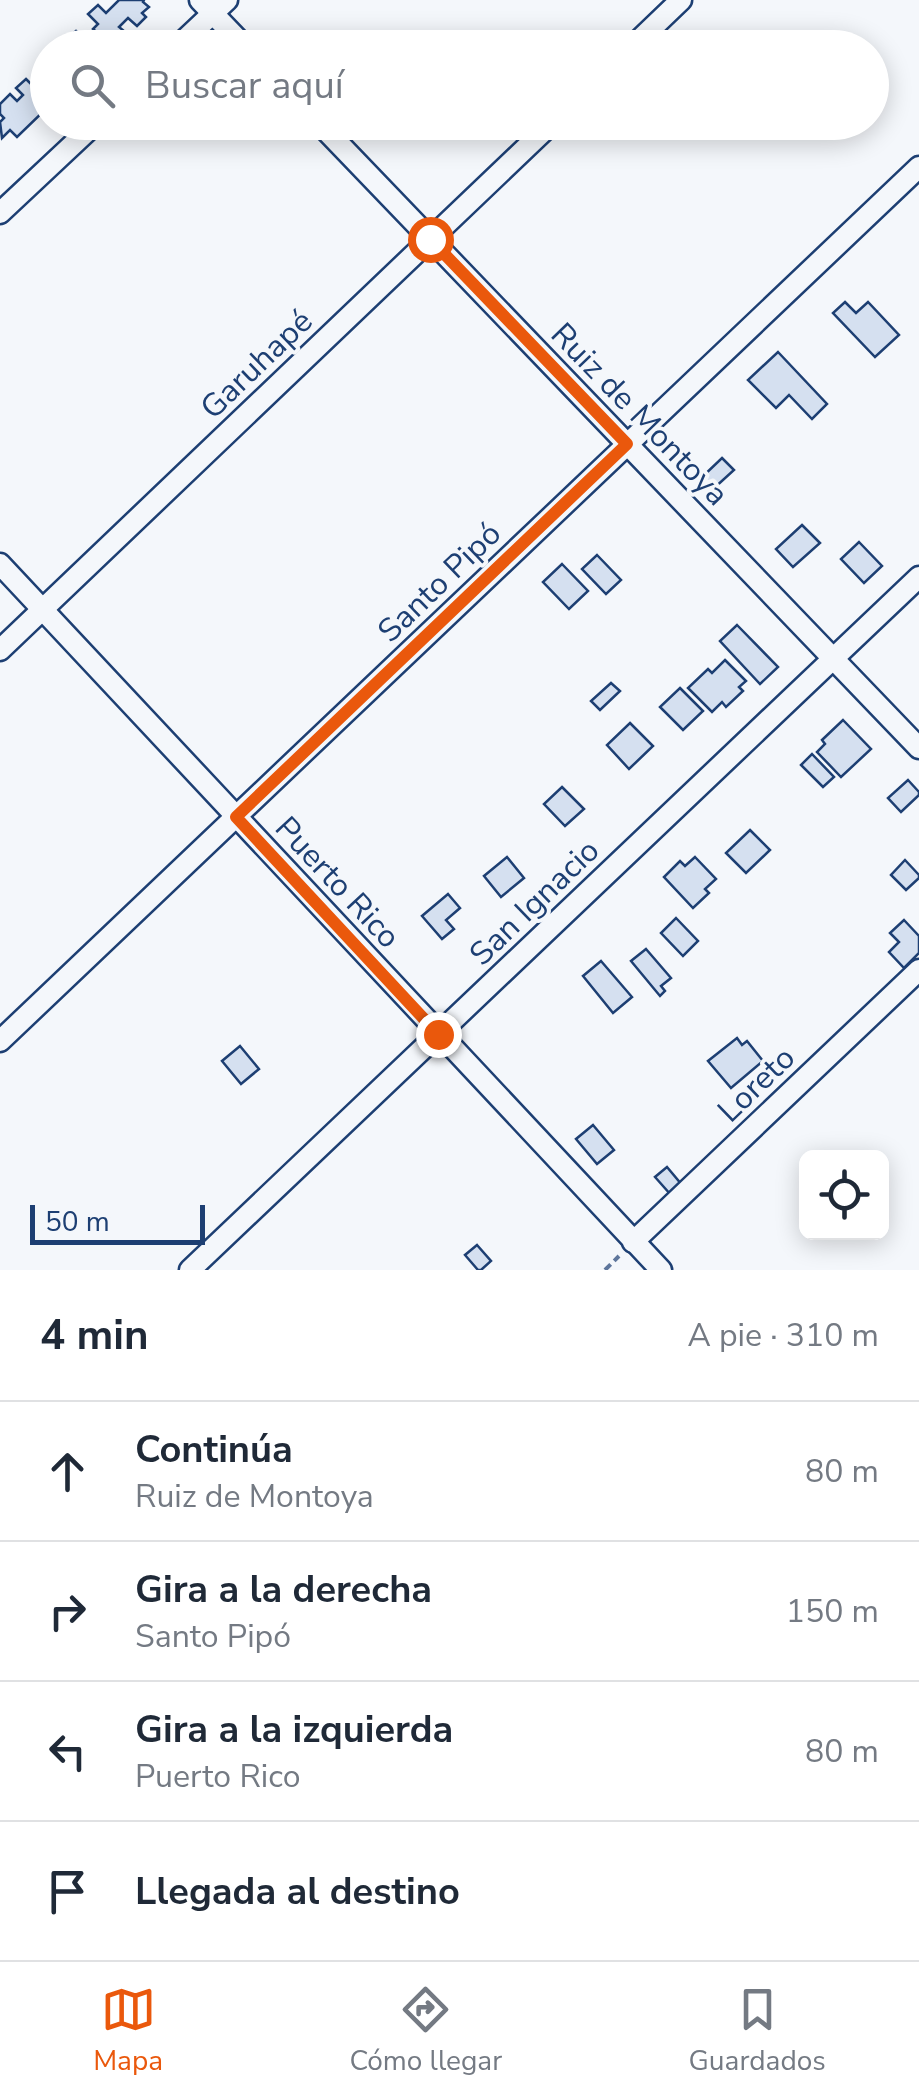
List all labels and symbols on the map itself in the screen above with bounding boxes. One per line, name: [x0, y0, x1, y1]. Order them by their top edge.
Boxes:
route start: [408, 217, 454, 263]
street label: Garuhapé: [191, 300, 322, 429]
street label: Ruiz de Montoya: [541, 314, 738, 515]
street label: Santo Pipó: [368, 513, 510, 652]
street label: Puerto Rico: [265, 807, 410, 958]
street label: San Ignacio: [460, 830, 609, 975]
route end: [416, 1012, 462, 1058]
street label: Loreto: [708, 1037, 804, 1132]
scale bar: [30, 1200, 205, 1244]

